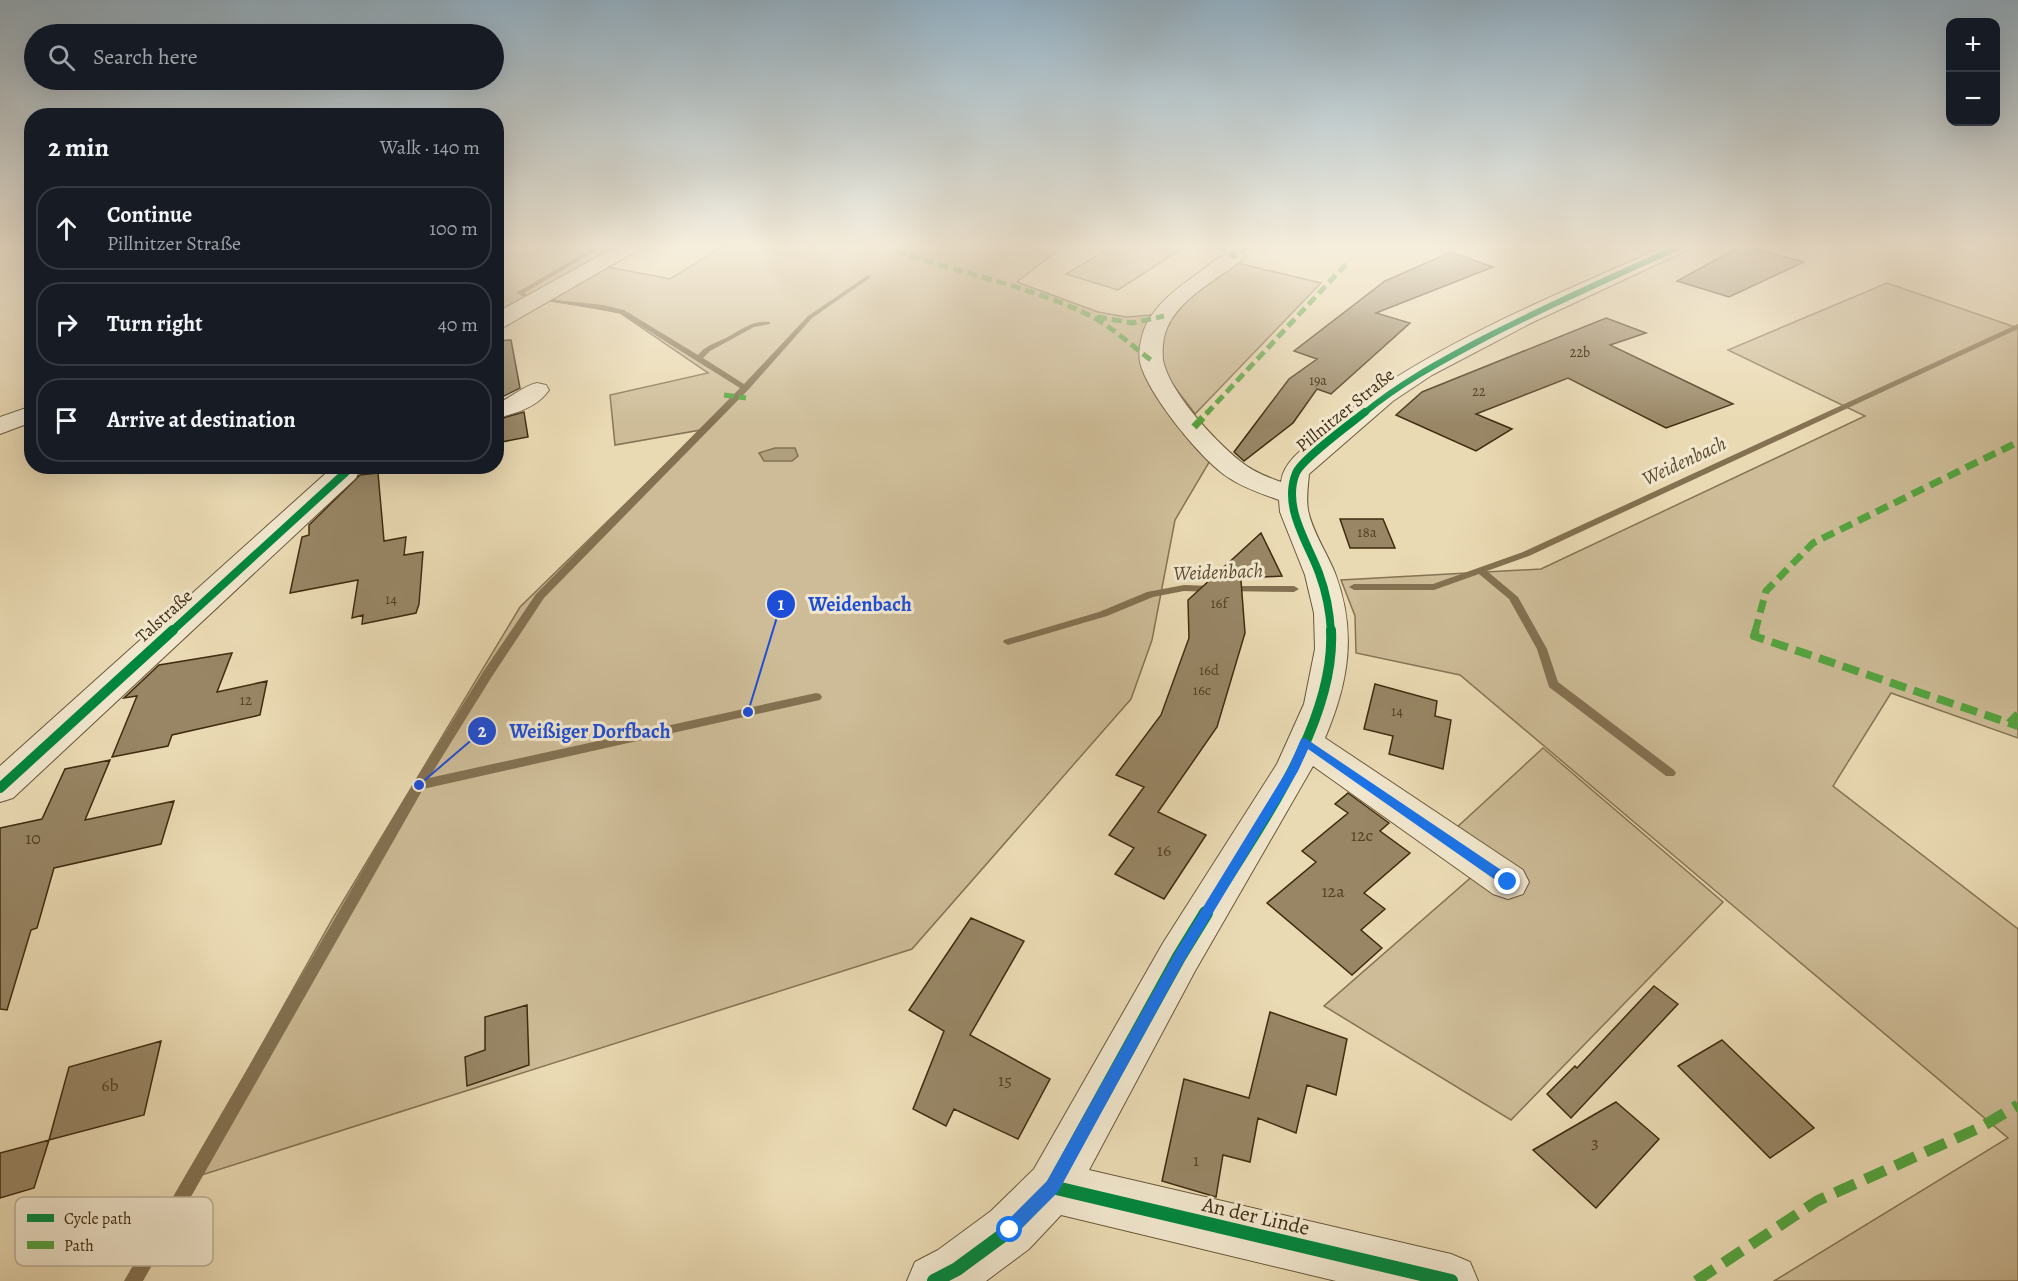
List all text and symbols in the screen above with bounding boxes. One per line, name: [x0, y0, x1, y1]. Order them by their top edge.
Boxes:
map controls: [1946, 18, 2000, 126]
button: +: [1946, 18, 2000, 72]
search box: [24, 24, 504, 90]
icon: search: [45, 41, 78, 74]
text: Search here: [93, 42, 198, 72]
button: −: [1946, 72, 2000, 126]
text: 2 min: [48, 130, 109, 165]
text: Walk · 140 m: [380, 134, 480, 161]
text: Continue: [107, 200, 192, 230]
icon: ahead: [50, 212, 83, 245]
text: 100 m: [429, 215, 478, 242]
text: Pillnitzer Straße: [107, 230, 241, 257]
icon: right: [50, 308, 83, 341]
text: Turn right: [107, 309, 203, 339]
text: 40 m: [438, 311, 478, 338]
house number: 22b: [1570, 343, 1590, 362]
street label: Pillnitzer Straße: [1291, 363, 1399, 457]
house number: 19a: [1309, 371, 1327, 390]
house number: 22: [1472, 382, 1486, 401]
icon: arrive: [50, 404, 83, 437]
text: Arrive at destination: [107, 405, 296, 435]
water label: Weidenbach: [1637, 430, 1731, 492]
house number: 18a: [1357, 522, 1377, 542]
water label: Weidenbach: [1172, 557, 1264, 587]
street label: Talstraße: [130, 584, 198, 648]
callout: Weidenbach: [766, 585, 923, 623]
house number: 14: [385, 589, 397, 609]
text: Weidenbach: [807, 591, 912, 618]
text: 1: [778, 592, 785, 616]
house number: 16f: [1210, 593, 1230, 613]
house number: 16d: [1199, 660, 1220, 680]
house number: 16c: [1193, 680, 1211, 700]
house number: 12: [240, 690, 252, 710]
house number: 14: [1391, 701, 1403, 721]
callout: Weißiger Dorfbach: [467, 712, 682, 750]
text: Weißiger Dorfbach: [508, 718, 671, 745]
text: 2: [478, 719, 487, 743]
house number: 12c: [1351, 823, 1373, 847]
house number: 10: [25, 826, 41, 850]
house number: 16: [1157, 838, 1171, 862]
route end: [1494, 868, 1520, 894]
house number: 12a: [1321, 879, 1345, 903]
house number: 15: [998, 1068, 1012, 1092]
house number: 6b: [101, 1073, 119, 1097]
house number: 3: [1591, 1130, 1599, 1154]
house number: 1: [1193, 1148, 1199, 1172]
street label: An der Linde: [1199, 1190, 1312, 1242]
legend: [15, 1197, 213, 1266]
text: Cycle path: [64, 1208, 132, 1230]
route start: [996, 1216, 1022, 1242]
text: Path: [64, 1235, 94, 1257]

